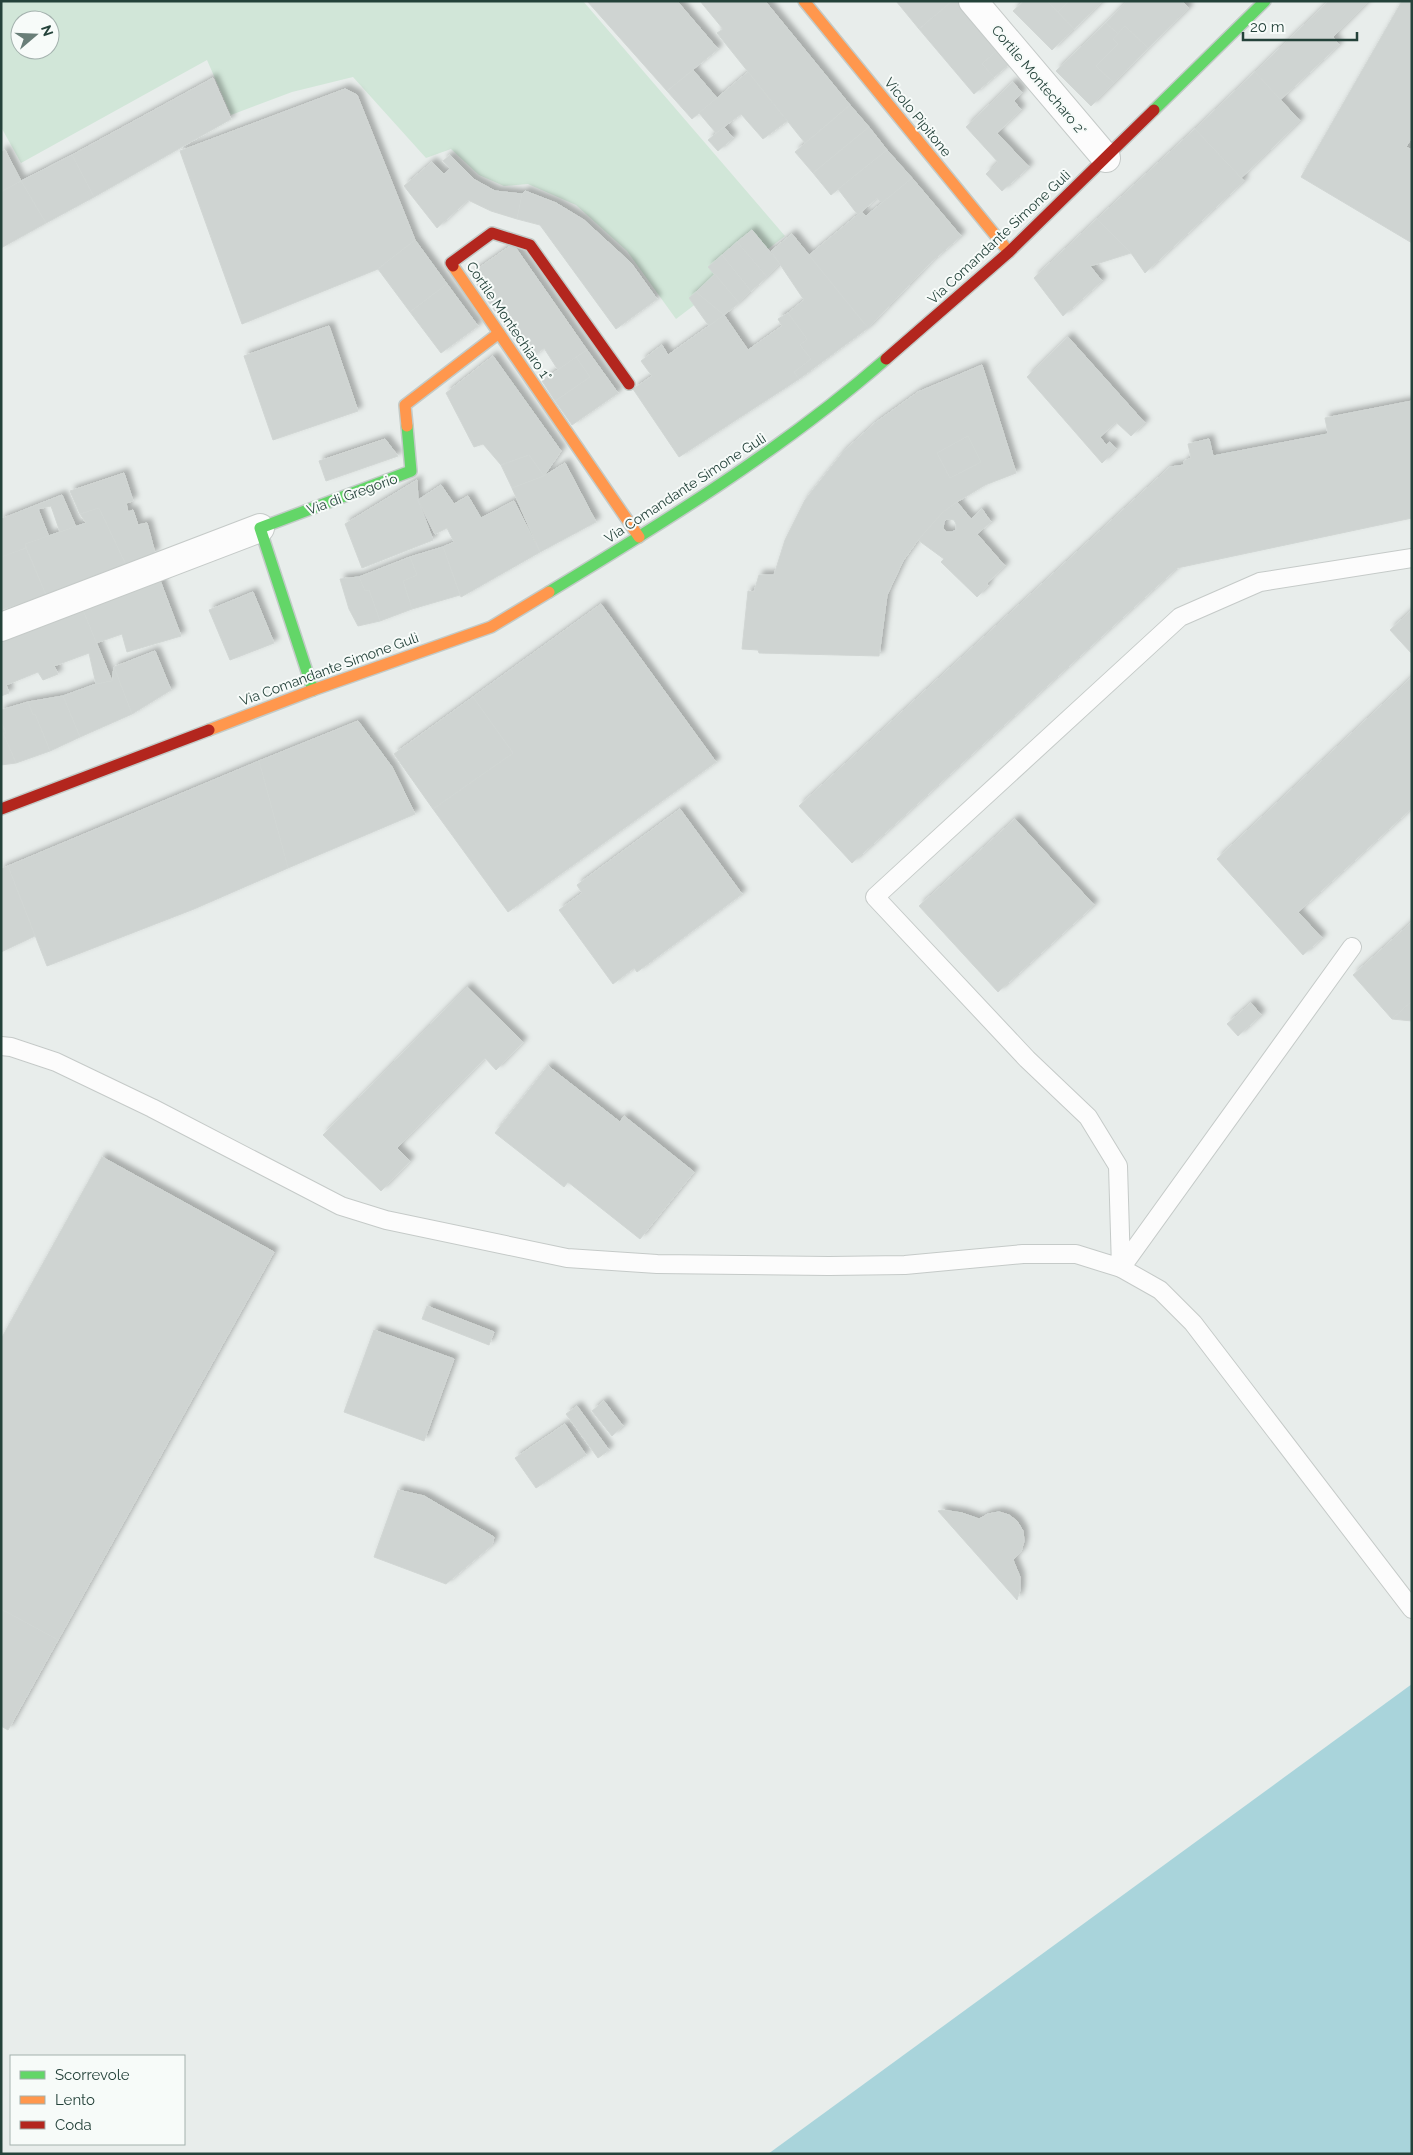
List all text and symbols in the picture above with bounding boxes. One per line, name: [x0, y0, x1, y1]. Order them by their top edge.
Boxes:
north arrow: [10, 10, 60, 60]
scale bar: [1243, 10, 1357, 42]
text: 20 m: [1250, 18, 1285, 36]
street label: Cortile Montecharo 2°: [988, 22, 1090, 138]
text: N: [38, 23, 57, 38]
street label: Vicolo Pipitone: [881, 74, 955, 160]
street label: Via Comandante Simone Gulì: [924, 167, 1074, 307]
street label: Cortile Montechiaro 1°: [463, 258, 555, 384]
street label: Via Comandante Simone Gulì: [601, 430, 769, 546]
street label: Via di Gregorio: [304, 470, 400, 518]
street label: Via Comandante Simone Gulì: [237, 629, 421, 709]
legend: [10, 2055, 185, 2145]
text: Scorrevole: [55, 2066, 130, 2084]
text: Lento: [55, 2091, 95, 2109]
text: Coda: [55, 2116, 92, 2134]

